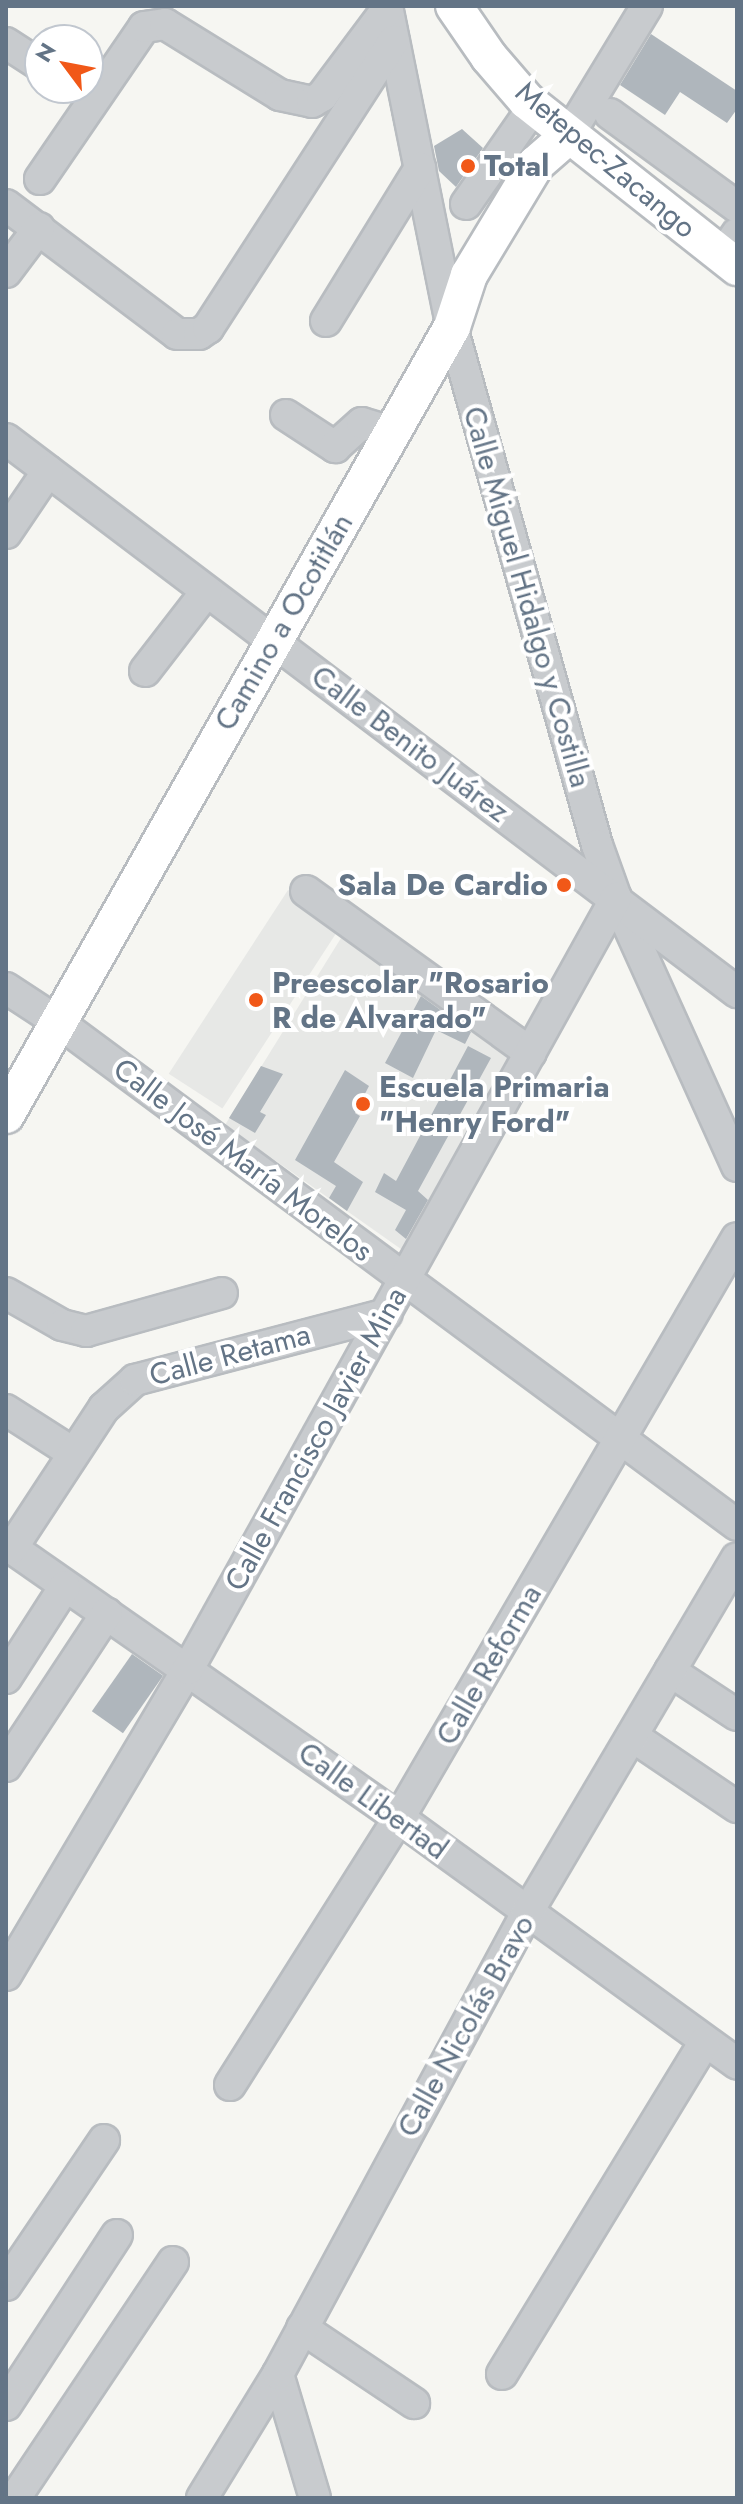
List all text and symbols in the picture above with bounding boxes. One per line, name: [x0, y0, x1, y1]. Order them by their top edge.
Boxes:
north arrow: [24, 24, 104, 104]
text: N: [27, 36, 64, 68]
street label: Metepec-Zacango: [508, 74, 704, 246]
place label: Total: [484, 148, 549, 184]
marker: Total: [459, 157, 477, 175]
street label: Calle Miguel Hidalgo y Costilla: [455, 403, 599, 791]
street label: Camino a Ocotitlán: [207, 507, 361, 737]
street label: Calle Benito Juárez: [304, 658, 516, 830]
place label: Sala De Cardio: [338, 867, 548, 903]
marker: Sala De Cardio: [555, 876, 573, 894]
place label: Preescolar "Rosario R de Alvarado": [272, 965, 549, 1036]
marker: Preescolar "Rosario R de Alvarado": [247, 991, 265, 1009]
street label: Calle José María Morelos: [106, 1051, 380, 1269]
place label: Escuela Primaria "Henry Ford": [379, 1069, 610, 1140]
marker: Escuela Primaria "Henry Ford": [354, 1095, 372, 1113]
street label: Calle Francisco Javier Mina: [217, 1281, 415, 1597]
street label: Calle Retama: [146, 1316, 314, 1394]
street label: Calle Reforma: [429, 1579, 549, 1751]
street label: Calle Libertad: [291, 1735, 455, 1867]
street label: Calle Nicolás Bravo: [390, 1909, 542, 2143]

